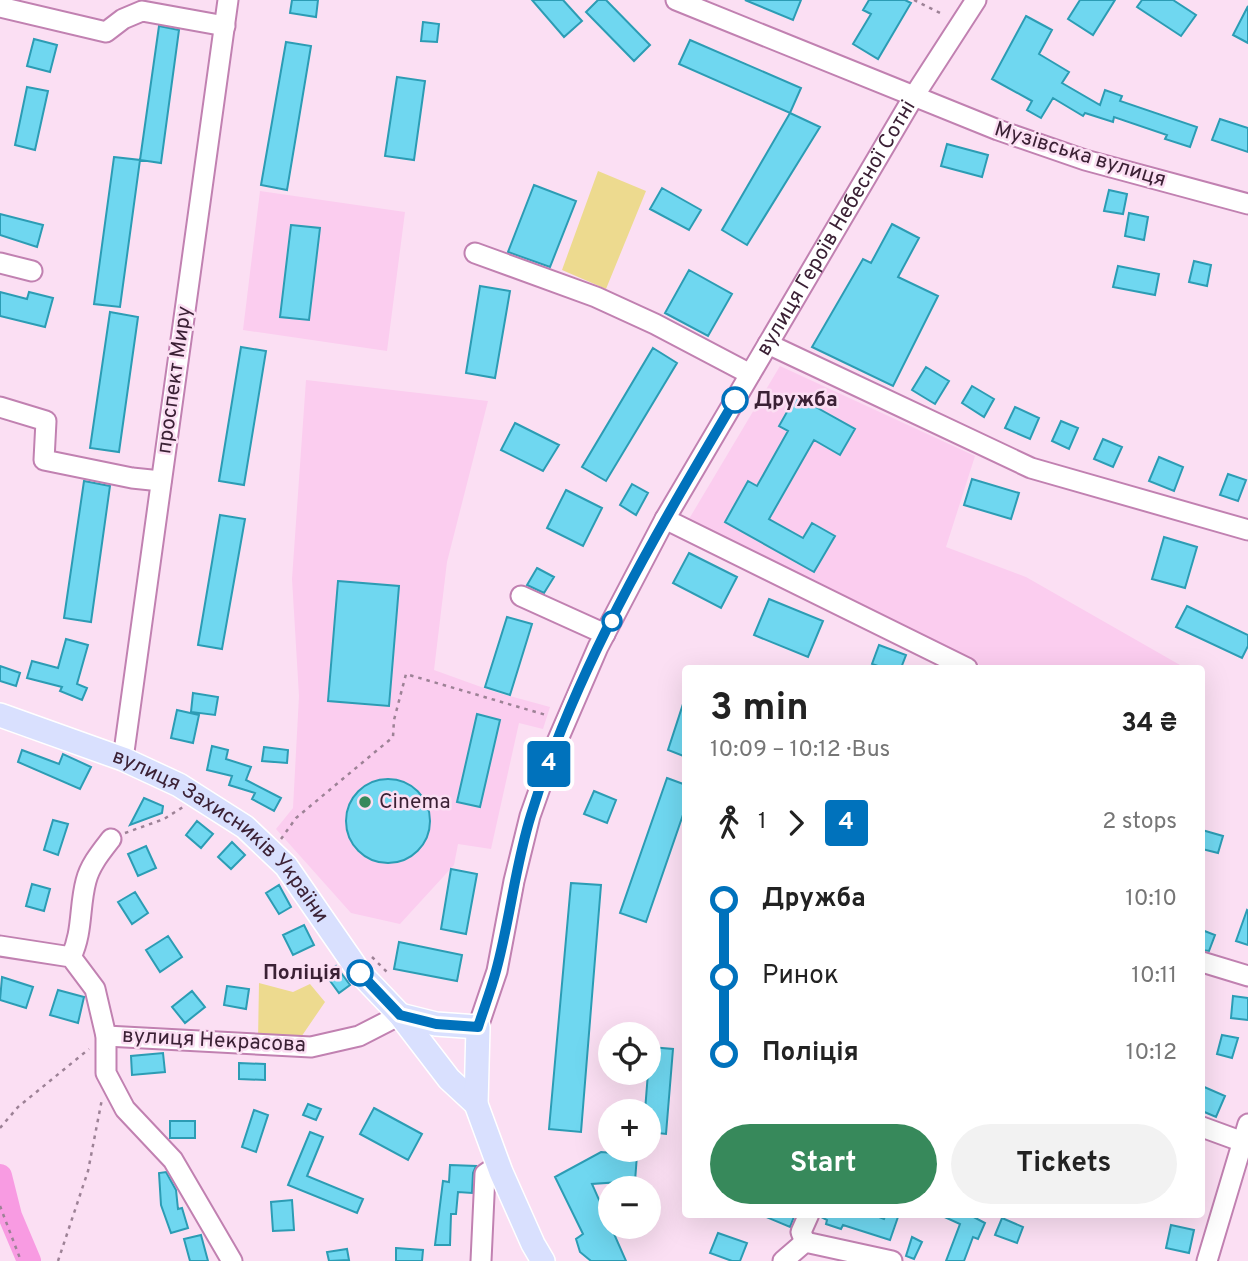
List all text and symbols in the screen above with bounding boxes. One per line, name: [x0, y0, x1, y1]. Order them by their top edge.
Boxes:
street label: вулиця Героїв Небесної Сотні: [750, 95, 922, 361]
street label: Музівська вулиця: [991, 116, 1169, 194]
street label: проспект Миру: [151, 304, 199, 456]
marker: Дружба: [722, 387, 748, 413]
place label: Дружба: [754, 387, 838, 414]
unlabelled marker: [602, 611, 622, 631]
text: 3 min: [710, 685, 809, 734]
text: 34 ₴: [1121, 708, 1177, 741]
text: 10:09 – 10:12 · Bus: [710, 736, 890, 765]
line badge: 4: [526, 741, 572, 787]
street label: вулиця Захисників України: [109, 743, 335, 928]
text: 4: [541, 749, 557, 779]
place label: Cinema: [379, 789, 451, 816]
marker: Cinema: [357, 794, 373, 810]
icon: walk: [710, 804, 748, 842]
icon: forward: [777, 804, 815, 842]
text: 1: [758, 808, 767, 837]
text: 4: [839, 808, 854, 838]
text: 2 stops: [1102, 808, 1177, 837]
text: Дружба: [762, 883, 866, 916]
text: 10:10: [1125, 885, 1177, 914]
place label: Поліція: [263, 960, 341, 987]
marker: Поліція: [347, 960, 373, 986]
text: Ринок: [762, 960, 839, 993]
text: 10:11: [1131, 962, 1177, 991]
map controls: [598, 1022, 661, 1239]
button: locate: [598, 1022, 661, 1085]
street label: вулиця Некрасова: [121, 1023, 307, 1059]
text: Поліція: [762, 1037, 859, 1070]
text: 10:12: [1126, 1039, 1177, 1068]
button: +: [598, 1099, 661, 1162]
button: Start: [710, 1124, 937, 1204]
button: Tickets: [951, 1124, 1177, 1204]
button: −: [598, 1176, 661, 1239]

